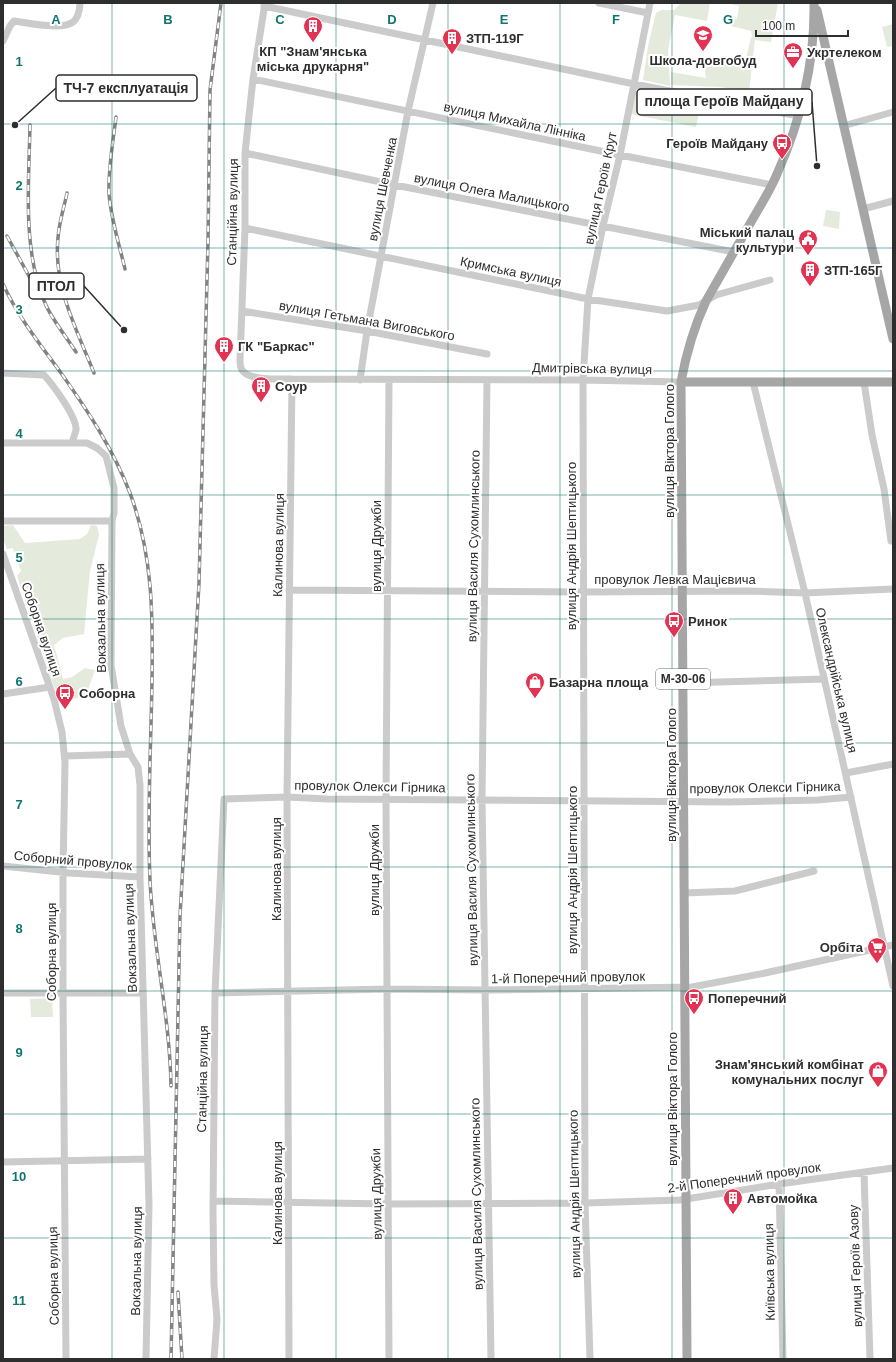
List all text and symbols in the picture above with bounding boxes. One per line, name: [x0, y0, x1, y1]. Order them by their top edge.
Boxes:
text: A: [51, 12, 61, 27]
text: B: [163, 12, 173, 27]
text: C: [275, 12, 285, 27]
text: D: [387, 12, 397, 27]
text: E: [500, 12, 509, 27]
text: F: [612, 12, 620, 27]
text: G: [723, 12, 733, 27]
scale bar: [756, 12, 848, 38]
building icon: КП "Знам'янська міська друкарня": [302, 15, 324, 43]
text: 100 m: [762, 19, 795, 33]
school or university icon: Школа-довгобуд: [692, 24, 714, 52]
building icon: ЗТП-119Г: [441, 27, 463, 55]
place label: ЗТП-119Г: [466, 31, 524, 46]
office icon: Укртелеком: [782, 41, 804, 69]
place label: КП "Знам'янська міська друкарня": [257, 44, 369, 74]
place label: Укртелеком: [807, 45, 882, 60]
place label: Школа-довгобуд: [649, 53, 757, 68]
text: 1: [15, 54, 23, 69]
callout: ТЧ-7 експлуатація: [56, 75, 197, 101]
text: ТЧ-7 експлуатація: [64, 80, 188, 96]
callout: площа Героїв Майдану: [637, 89, 812, 115]
text: площа Героїв Майдану: [644, 93, 804, 109]
street label: вулиця Михайла Лінніка: [442, 99, 588, 144]
street label: вулиця Героїв Крут: [581, 130, 620, 246]
bus stop icon: Героїв Майдану: [771, 132, 793, 160]
street label: вулиця Шевченка: [365, 135, 400, 242]
place label: Героїв Майдану: [666, 136, 769, 151]
street label: Станційна вулиця: [224, 158, 241, 266]
street label: вулиця Олега Малицького: [413, 170, 571, 215]
text: 2: [15, 178, 23, 193]
place label: Міський палац культури: [700, 225, 794, 255]
public building icon: Міський палац культури: [797, 228, 819, 256]
street label: Кримська вулиця: [459, 253, 563, 290]
building icon: ЗТП-165Г: [799, 259, 821, 287]
place label: ЗТП-165Г: [824, 263, 883, 278]
callout: ПТОЛ: [29, 273, 84, 299]
text: ПТОЛ: [37, 278, 75, 294]
street label: вулиця Гетьмана Виговського: [278, 298, 456, 343]
text: 3: [15, 302, 23, 317]
building icon: ГК "Баркас": [213, 335, 235, 363]
place label: ГК "Баркас": [238, 339, 315, 354]
street label: Дмитрівська вулиця: [532, 360, 652, 377]
building icon: Соур: [250, 375, 272, 403]
place label: Соур: [275, 379, 307, 394]
street label: вулиця Віктора Голого: [662, 384, 677, 518]
text: 4: [15, 426, 23, 441]
street label: вулиця Василя Сухомлинського: [464, 450, 483, 642]
street label: вулиця Андрія Шептицького: [564, 462, 579, 630]
street label: Калинова вулиця: [270, 493, 287, 597]
street label: вулиця Дружби: [369, 500, 384, 592]
text: 5: [15, 550, 23, 565]
street label: Вокзальна вулиця: [92, 563, 109, 673]
street label: провулок Левка Мацієвича: [594, 572, 756, 587]
street label: Соборна вулиця: [18, 580, 65, 678]
street label: Олександрійська вулиця: [812, 606, 861, 754]
bus stop icon: Ринок: [663, 610, 685, 638]
place label: Ринок: [688, 614, 727, 629]
road number: М-30-06: [656, 669, 710, 689]
shop icon: Базарна площа: [524, 671, 546, 699]
text: 6: [15, 674, 23, 689]
place label: Базарна площа: [549, 675, 649, 690]
bus stop icon: Соборна: [54, 682, 76, 710]
place label: Соборна: [79, 686, 136, 701]
street label: вулиця Віктора Голого: [664, 708, 679, 842]
street label: вулиця Василя Сухомлинського: [462, 774, 481, 966]
street label: провулок Олекси Гірника: [294, 778, 447, 795]
street label: провулок Олекси Гірника: [689, 779, 842, 796]
street label: вулиця Андрія Шептицького: [565, 786, 580, 954]
text: 7: [15, 797, 23, 812]
street label: Калинова вулиця: [269, 817, 284, 921]
street label: вулиця Дружби: [367, 824, 382, 916]
street label: Соборний провулок: [13, 848, 133, 873]
street label: Вокзальна вулиця: [121, 883, 140, 993]
street label: Соборна вулиця: [44, 903, 59, 1001]
text: 8: [15, 921, 23, 936]
supermarket icon: Орбіта: [866, 936, 888, 964]
place label: Орбіта: [820, 940, 864, 955]
street label: 1-й Поперечний провулок: [491, 969, 646, 986]
bus stop icon: Поперечний: [683, 987, 705, 1015]
place label: Поперечний: [708, 991, 787, 1006]
street label: Станційна вулиця: [194, 1025, 211, 1133]
street label: вулиця Віктора Голого: [665, 1032, 680, 1166]
text: 9: [15, 1045, 23, 1060]
place label: Знам'янський комбінат комунальних послуг: [715, 1057, 865, 1087]
shop icon: Знам'янський комбінат комунальних послуг: [867, 1060, 889, 1088]
street label: вулиця Василя Сухомлинського: [467, 1098, 486, 1290]
street label: вулиця Андрія Шептицького: [566, 1110, 583, 1278]
street label: Калинова вулиця: [270, 1141, 285, 1245]
street label: вулиця Дружби: [368, 1148, 385, 1240]
street label: 2-й Поперечний провулок: [667, 1159, 822, 1196]
text: 10: [12, 1169, 26, 1184]
building icon: Автомойка: [722, 1187, 744, 1215]
place label: Автомойка: [747, 1191, 818, 1206]
street label: вулиця Героїв Азову: [846, 1204, 865, 1328]
street label: Вокзальна вулиця: [128, 1206, 145, 1316]
street label: Київська вулиця: [761, 1223, 778, 1321]
street label: Соборна вулиця: [45, 1227, 62, 1325]
text: 11: [12, 1293, 26, 1308]

